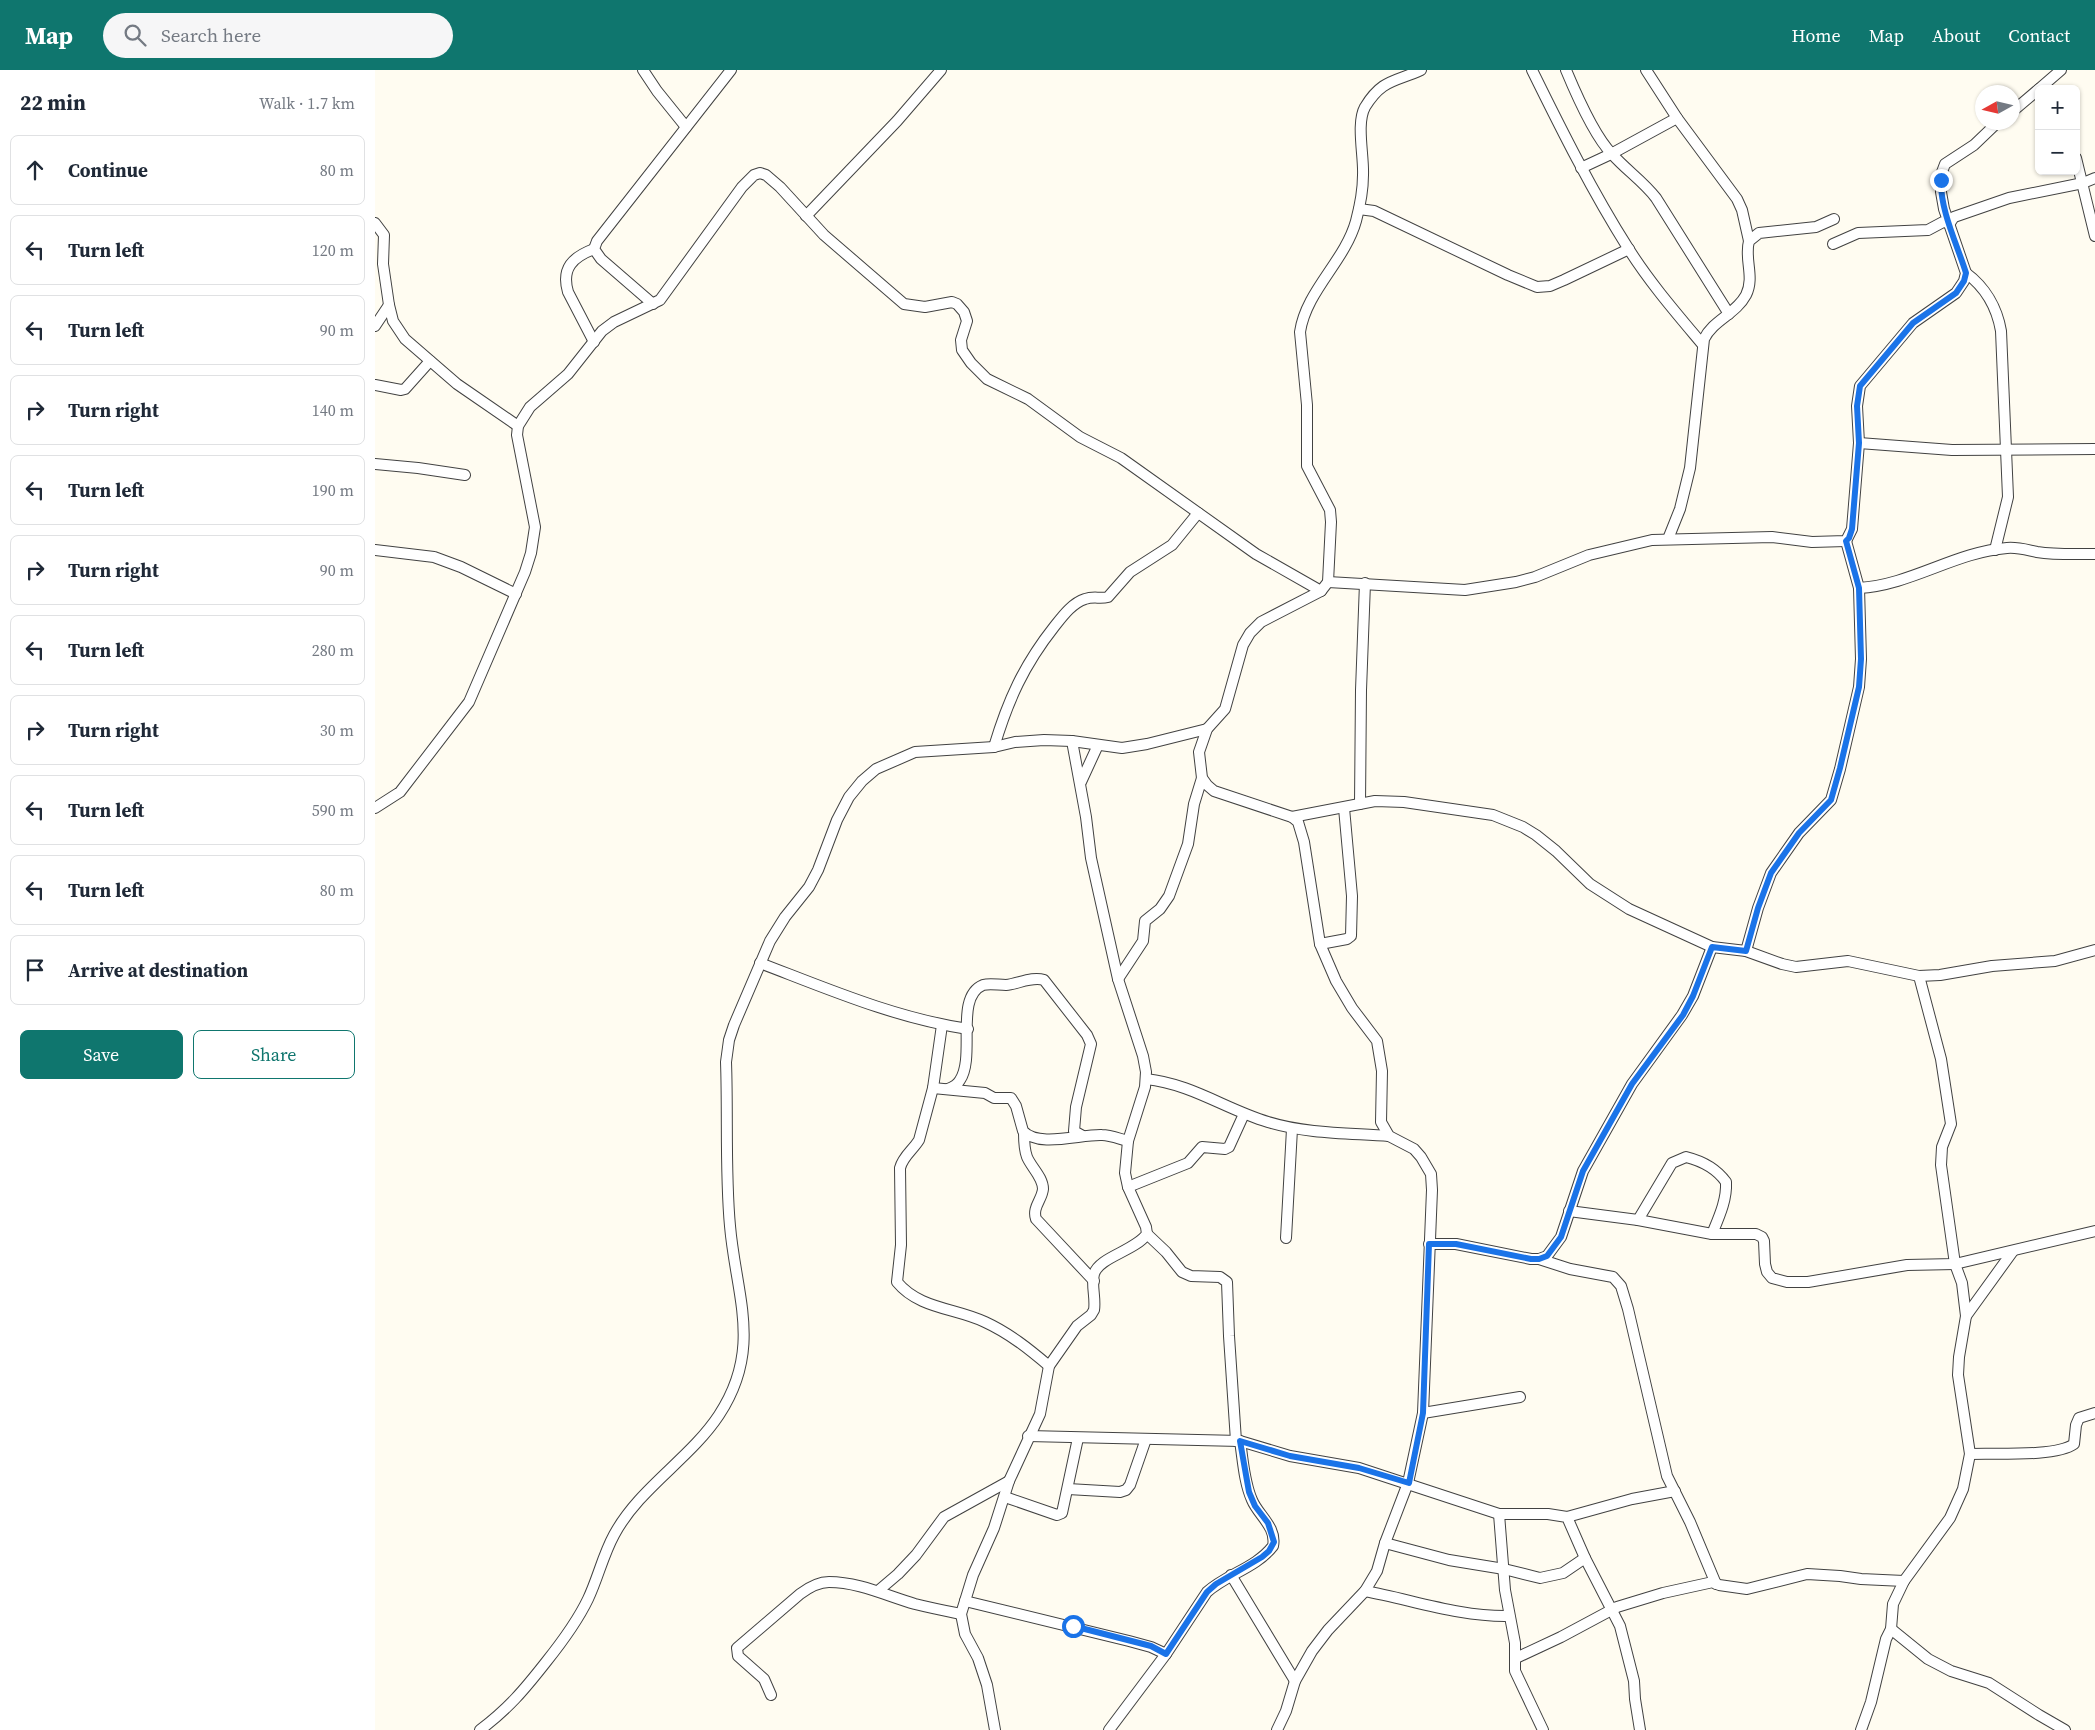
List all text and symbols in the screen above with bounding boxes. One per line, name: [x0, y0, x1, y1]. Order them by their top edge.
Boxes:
search box: [103, 13, 453, 58]
text: Map: [25, 19, 73, 52]
icon: search: [121, 21, 149, 49]
text: Search here: [161, 22, 261, 48]
text: Home: [1792, 23, 1841, 48]
text: Map: [1869, 23, 1904, 48]
text: About: [1932, 23, 1980, 48]
text: Contact: [2008, 23, 2070, 48]
north arrow: [1975, 85, 2020, 130]
map controls: [2035, 85, 2080, 175]
button: +: [2035, 85, 2080, 130]
text: 22 min: [20, 88, 86, 117]
text: Walk · 1.7 km: [259, 92, 355, 114]
button: −: [2035, 130, 2080, 175]
icon: ahead: [21, 156, 49, 184]
text: Continue: [68, 157, 148, 183]
text: 80 m: [320, 159, 354, 181]
route end: [1930, 169, 1953, 192]
icon: left: [21, 236, 49, 264]
text: Turn left: [68, 237, 144, 263]
text: 120 m: [312, 239, 354, 261]
icon: left: [21, 316, 49, 344]
text: Turn left: [68, 317, 144, 343]
text: 90 m: [320, 319, 354, 341]
icon: right: [21, 396, 49, 424]
text: Turn right: [68, 397, 159, 423]
text: 140 m: [312, 399, 354, 421]
icon: left: [21, 476, 49, 504]
text: Turn left: [68, 477, 144, 503]
text: 190 m: [312, 479, 354, 501]
icon: right: [21, 556, 49, 584]
text: Turn right: [68, 557, 159, 583]
text: 90 m: [320, 559, 354, 581]
icon: left: [21, 636, 49, 664]
text: Turn left: [68, 637, 144, 663]
text: 280 m: [312, 639, 354, 661]
icon: right: [21, 716, 49, 744]
text: Turn right: [68, 717, 159, 743]
text: 30 m: [320, 719, 354, 741]
icon: left: [21, 796, 49, 824]
text: Turn left: [68, 797, 144, 823]
text: 590 m: [312, 799, 354, 821]
icon: left: [21, 876, 49, 904]
text: Turn left: [68, 877, 144, 903]
text: 80 m: [320, 879, 354, 901]
icon: arrive: [21, 956, 49, 984]
text: Arrive at destination: [68, 957, 248, 983]
button: Save: [20, 1030, 183, 1079]
button: Share: [193, 1030, 355, 1079]
route start: [1062, 1615, 1085, 1638]

